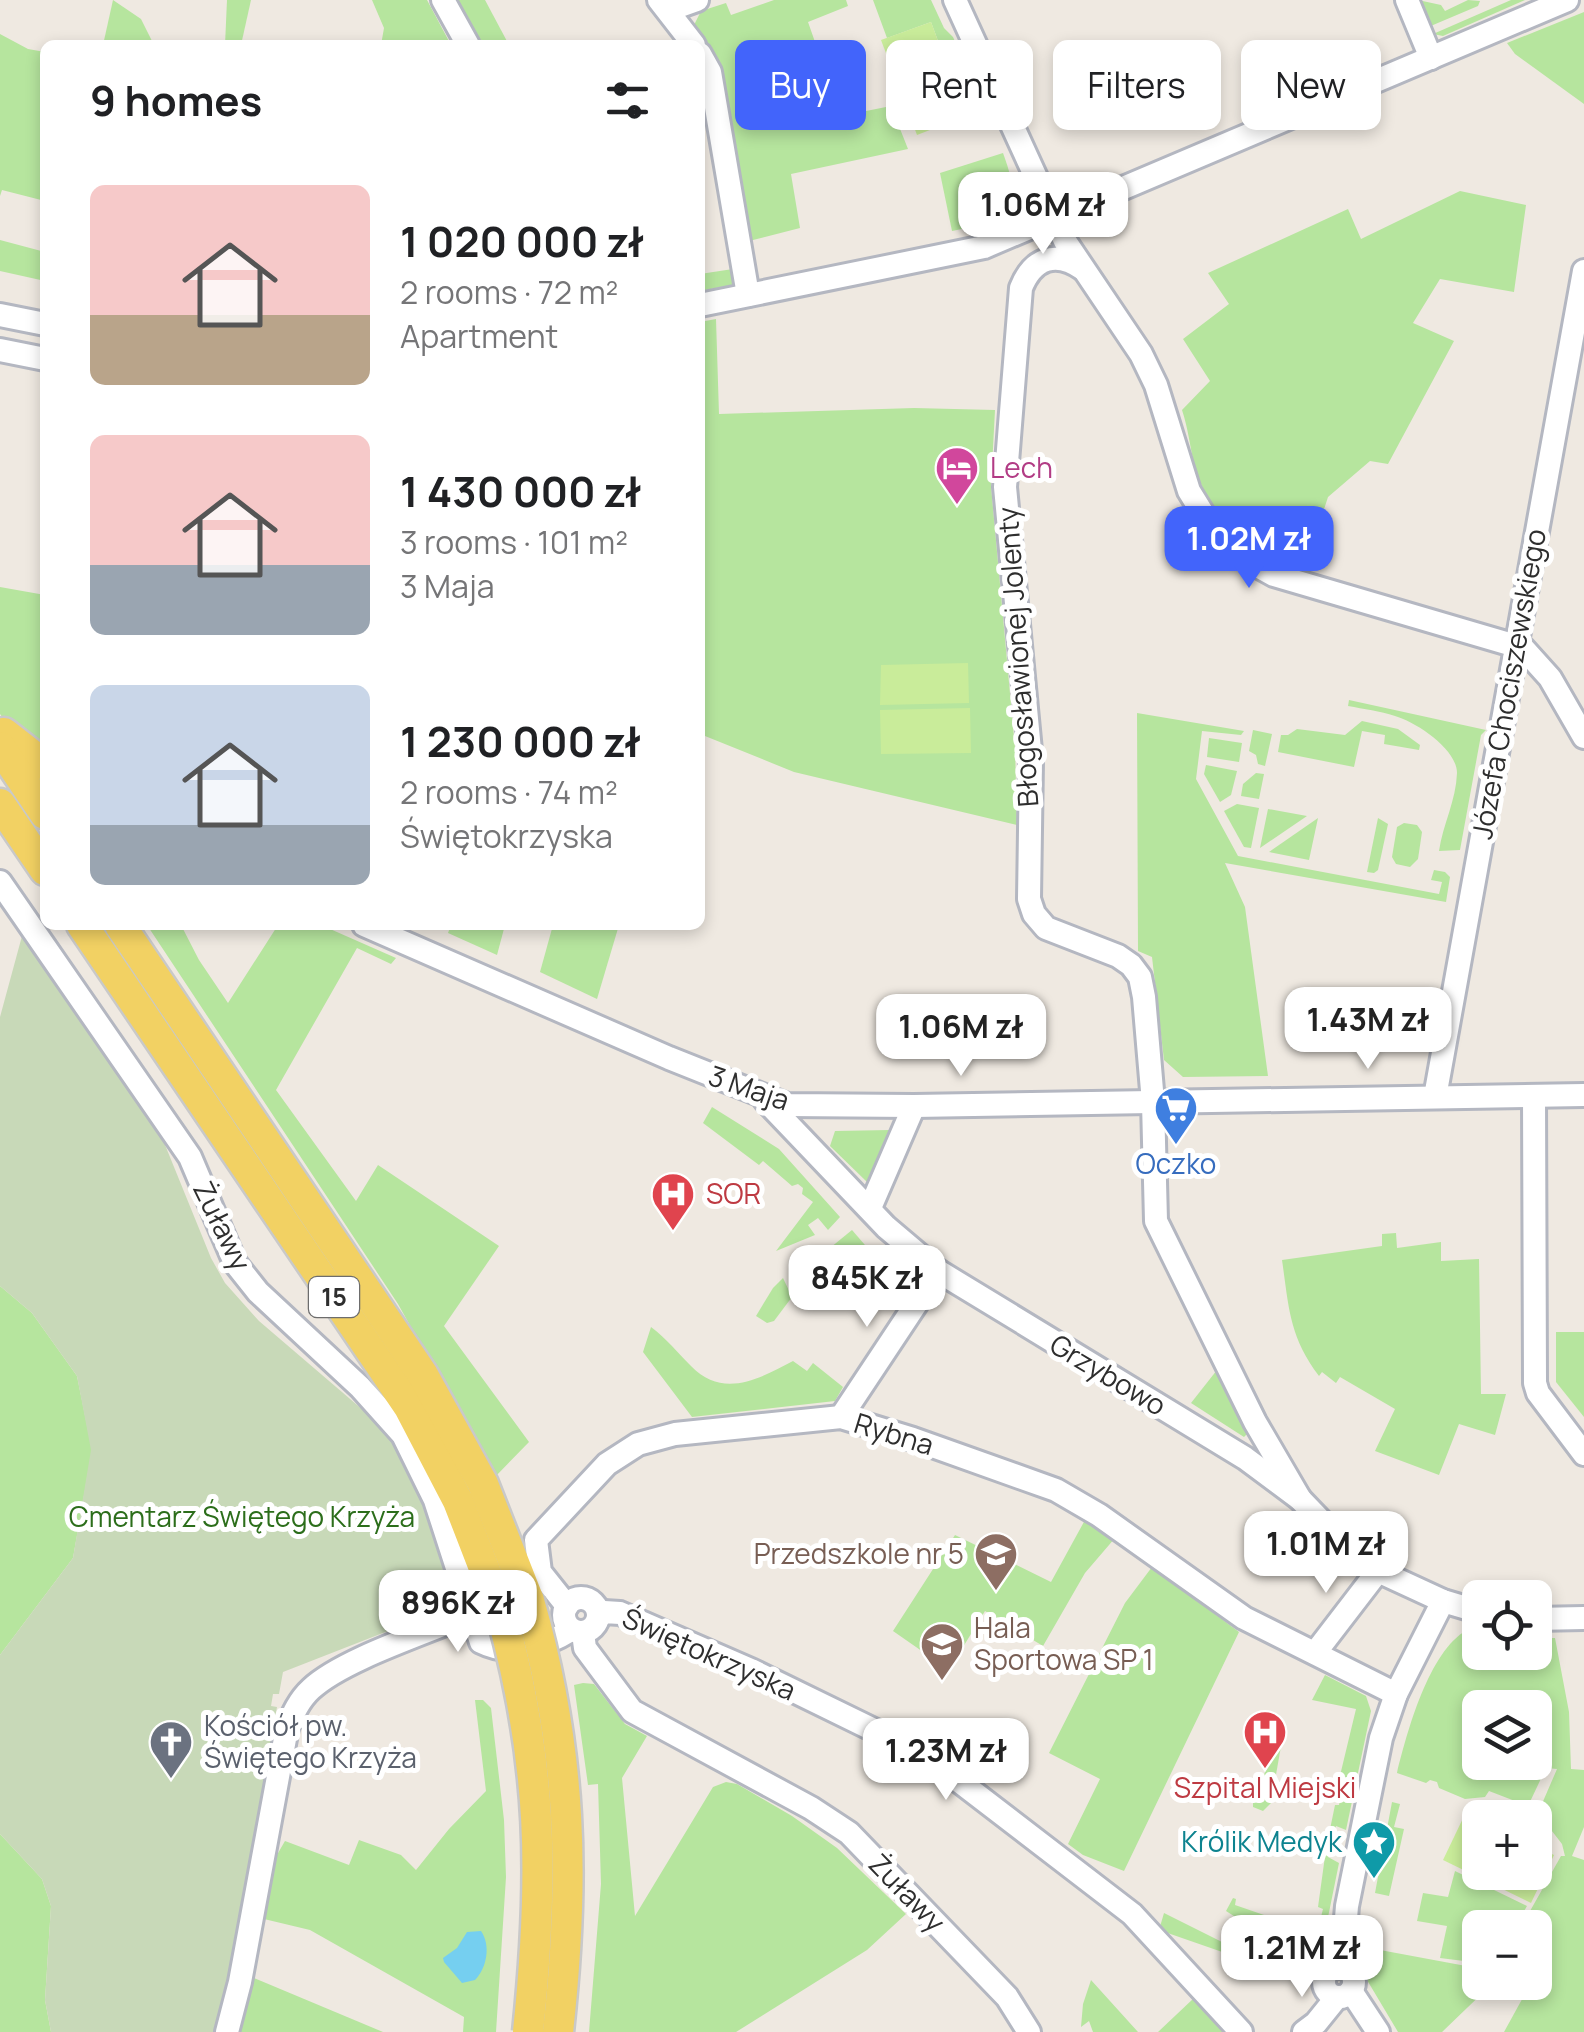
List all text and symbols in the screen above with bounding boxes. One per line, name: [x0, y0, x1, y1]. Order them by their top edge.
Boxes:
chip: Buy: [735, 40, 866, 130]
chip: Rent: [886, 40, 1033, 130]
chip: Filters: [1053, 40, 1221, 130]
chip: New: [1241, 40, 1381, 130]
text: 9 homes: [90, 71, 262, 129]
icon: filters: [600, 73, 655, 128]
pin: 1.06M zł: [940, 172, 1146, 257]
text: 1.06M zł: [980, 182, 1106, 226]
text: 1 020 000 zł: [400, 212, 644, 270]
icon: home: [170, 225, 290, 345]
text: 2 rooms · 72 m²: [400, 270, 618, 314]
text: Apartment: [400, 314, 558, 358]
hotel icon: Lech: [934, 445, 980, 506]
place label: Lech: [990, 448, 1053, 486]
text: 1 430 000 zł: [400, 462, 642, 520]
icon: home: [170, 475, 290, 595]
street label: Błogosławionej Jolenty: [988, 506, 1046, 808]
pin: 1.02M zł: [1146, 506, 1352, 591]
text: 1.02M zł: [1187, 516, 1311, 560]
text: 3 rooms · 101 m²: [400, 520, 628, 564]
street label: Józefa Chociszewskiego: [1462, 526, 1554, 842]
text: 3 Maja: [400, 564, 495, 608]
text: 1 230 000 zł: [400, 712, 641, 770]
icon: home: [170, 725, 290, 845]
text: 2 rooms · 74 m²: [400, 770, 618, 814]
text: Świętokrzyska: [400, 814, 613, 858]
pin: 1.43M zł: [1265, 987, 1471, 1072]
pin: 1.06M zł: [858, 994, 1064, 1079]
text: 1.43M zł: [1307, 997, 1429, 1041]
text: 1.06M zł: [898, 1004, 1024, 1048]
street label: 3 Maja: [704, 1056, 795, 1118]
supermarket icon: Oczko: [1153, 1085, 1199, 1146]
place label: Oczko: [1136, 1144, 1216, 1182]
hospital icon: SOR: [650, 1171, 696, 1232]
place label: SOR: [706, 1174, 761, 1212]
street label: Żuławy: [185, 1175, 261, 1277]
pin: 845K zł: [775, 1245, 959, 1330]
text: 845K zł: [811, 1255, 923, 1299]
road number: 15: [309, 1277, 359, 1317]
street label: Grzybowo: [1043, 1325, 1174, 1424]
street label: Rybna: [850, 1403, 939, 1463]
park label: Cmentarz Świętego Krzyża: [69, 1497, 415, 1535]
pin: 1.01M zł: [1223, 1511, 1429, 1596]
text: 1.01M zł: [1266, 1521, 1386, 1565]
school or university icon: Przedszkole nr 5: [973, 1531, 1019, 1592]
place label: Przedszkole nr 5: [754, 1534, 964, 1572]
pin: 896K zł: [366, 1570, 550, 1655]
text: 896K zł: [401, 1580, 515, 1624]
map controls: [1462, 1580, 1552, 2000]
button: locate: [1462, 1580, 1552, 1670]
street label: Świętokrzyska: [617, 1598, 802, 1708]
place label: Hala Sportowa SP 1: [974, 1608, 1154, 1678]
school or university icon: Hala Sportowa SP 1: [919, 1621, 965, 1682]
button: layers: [1462, 1690, 1552, 1780]
place label: Kościół pw. Świętego Krzyża: [204, 1706, 417, 1776]
hospital icon: Szpital Miejski: [1242, 1709, 1288, 1770]
pin: 1.23M zł: [843, 1718, 1049, 1803]
church icon: Kościół pw. Świętego Krzyża: [148, 1719, 194, 1780]
text: 1.23M zł: [885, 1728, 1007, 1772]
place label: Szpital Miejski: [1174, 1768, 1356, 1806]
button: +: [1462, 1800, 1552, 1890]
place icon: Królik Medyk: [1351, 1819, 1397, 1880]
place label: Królik Medyk: [1181, 1822, 1343, 1860]
street label: Żuławy: [861, 1845, 955, 1940]
button: −: [1462, 1910, 1552, 2000]
pin: 1.21M zł: [1199, 1915, 1405, 2000]
text: 1.21M zł: [1243, 1925, 1361, 1969]

